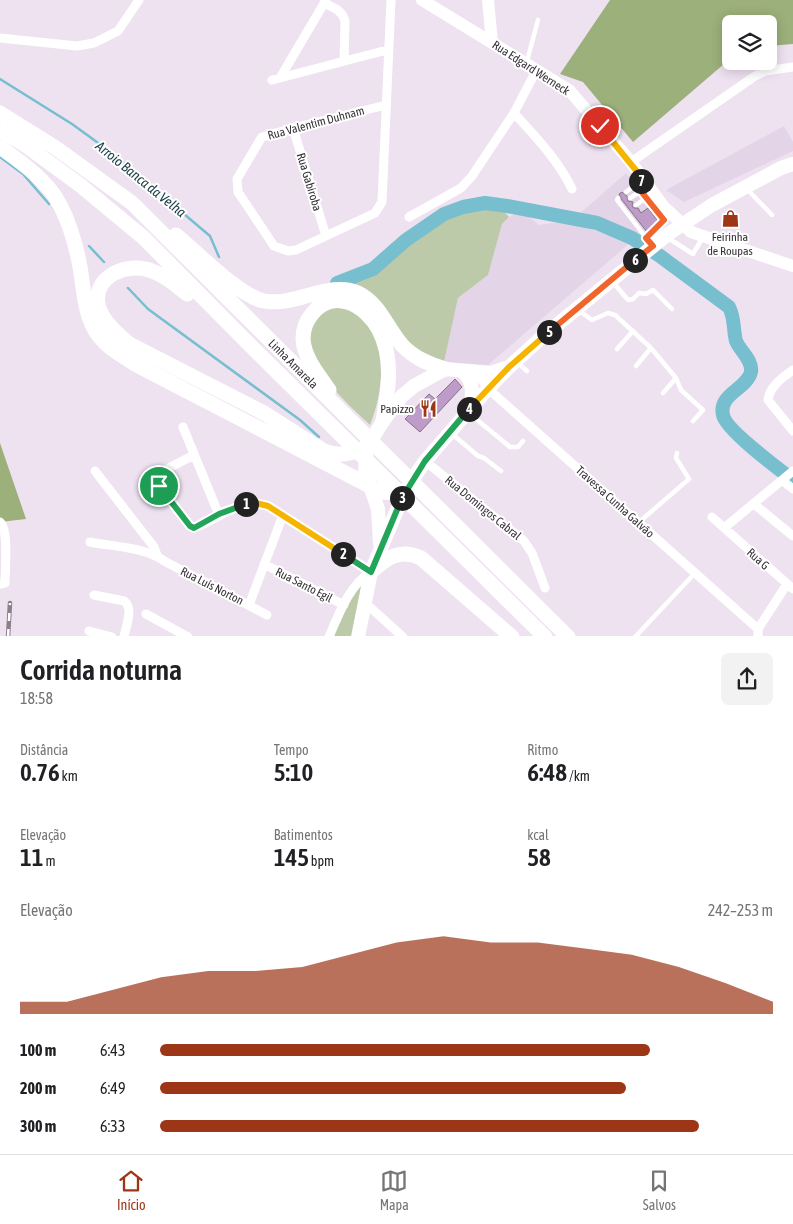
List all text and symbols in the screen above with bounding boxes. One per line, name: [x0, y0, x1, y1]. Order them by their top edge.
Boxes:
map controls: [722, 15, 777, 70]
button: layers: [722, 15, 777, 70]
street label: Rua Edgard Werneck: [490, 38, 573, 99]
street label: Rua Valentim Duhnam: [266, 103, 366, 143]
pin: [579, 105, 621, 147]
icon: check: [586, 112, 614, 140]
water label: Arroio Banca da Velha: [92, 137, 190, 221]
street label: Rua Gabiroba: [294, 151, 324, 213]
pin: 7: [628, 168, 654, 194]
text: 7: [638, 173, 645, 189]
shop icon: Feirinha de Roupas: [720, 208, 740, 228]
place label: Feirinha de Roupas: [707, 230, 753, 258]
pin: 6: [622, 248, 648, 272]
text: 6: [632, 252, 639, 268]
pin: 5: [536, 320, 562, 344]
text: 5: [546, 324, 553, 340]
street label: Linha Amarela: [265, 336, 321, 392]
pin: 4: [456, 396, 482, 422]
restaurant icon: Papizzo: [418, 399, 438, 419]
text: 4: [466, 401, 473, 417]
place label: Papizzo: [380, 402, 414, 416]
street label: Travessa Cunha Galvão: [573, 463, 657, 541]
pin: [138, 465, 180, 507]
icon: arrive: [145, 472, 173, 500]
street label: Rua Domingos Cabral: [442, 473, 524, 543]
pin: 3: [390, 486, 414, 510]
text: 3: [399, 490, 406, 506]
pin: 1: [234, 492, 258, 516]
text: 1: [243, 496, 250, 512]
pin: 2: [330, 542, 356, 566]
street label: Rua G: [744, 545, 772, 573]
text: 2: [340, 546, 347, 562]
street label: Rua Luís Norton: [178, 564, 246, 608]
street label: Rua Santo Egil: [273, 565, 336, 606]
button: share: [721, 653, 773, 705]
text: Corrida noturna: [20, 654, 182, 686]
text: 18:58: [20, 689, 53, 707]
text: Distância: [20, 742, 68, 758]
text: Tempo: [274, 742, 309, 758]
text: Ritmo: [527, 742, 558, 758]
text: 0.76: [20, 758, 60, 786]
text: 5:10: [274, 758, 313, 786]
text: 6:48: [527, 758, 567, 786]
text: km: [60, 768, 78, 784]
text: /km: [567, 768, 590, 784]
text: Elevação: [20, 827, 66, 843]
text: Batimentos: [274, 827, 333, 843]
text: kcal: [527, 827, 549, 843]
text: 11: [20, 843, 44, 871]
text: 145: [274, 843, 309, 871]
text: 58: [527, 843, 551, 871]
text: m: [44, 853, 56, 869]
text: bpm: [309, 853, 334, 869]
text: Elevação: [20, 901, 73, 919]
text: 242–253 m: [708, 901, 773, 919]
text: 100 m: [20, 1041, 56, 1059]
text: 6:43: [100, 1041, 125, 1059]
text: 200 m: [20, 1079, 56, 1097]
text: 6:49: [100, 1079, 125, 1097]
text: 300 m: [20, 1117, 56, 1135]
text: 6:33: [100, 1117, 125, 1135]
tab: Início: [117, 1167, 146, 1213]
tab: Mapa: [380, 1167, 409, 1213]
tab: Salvos: [643, 1167, 676, 1213]

